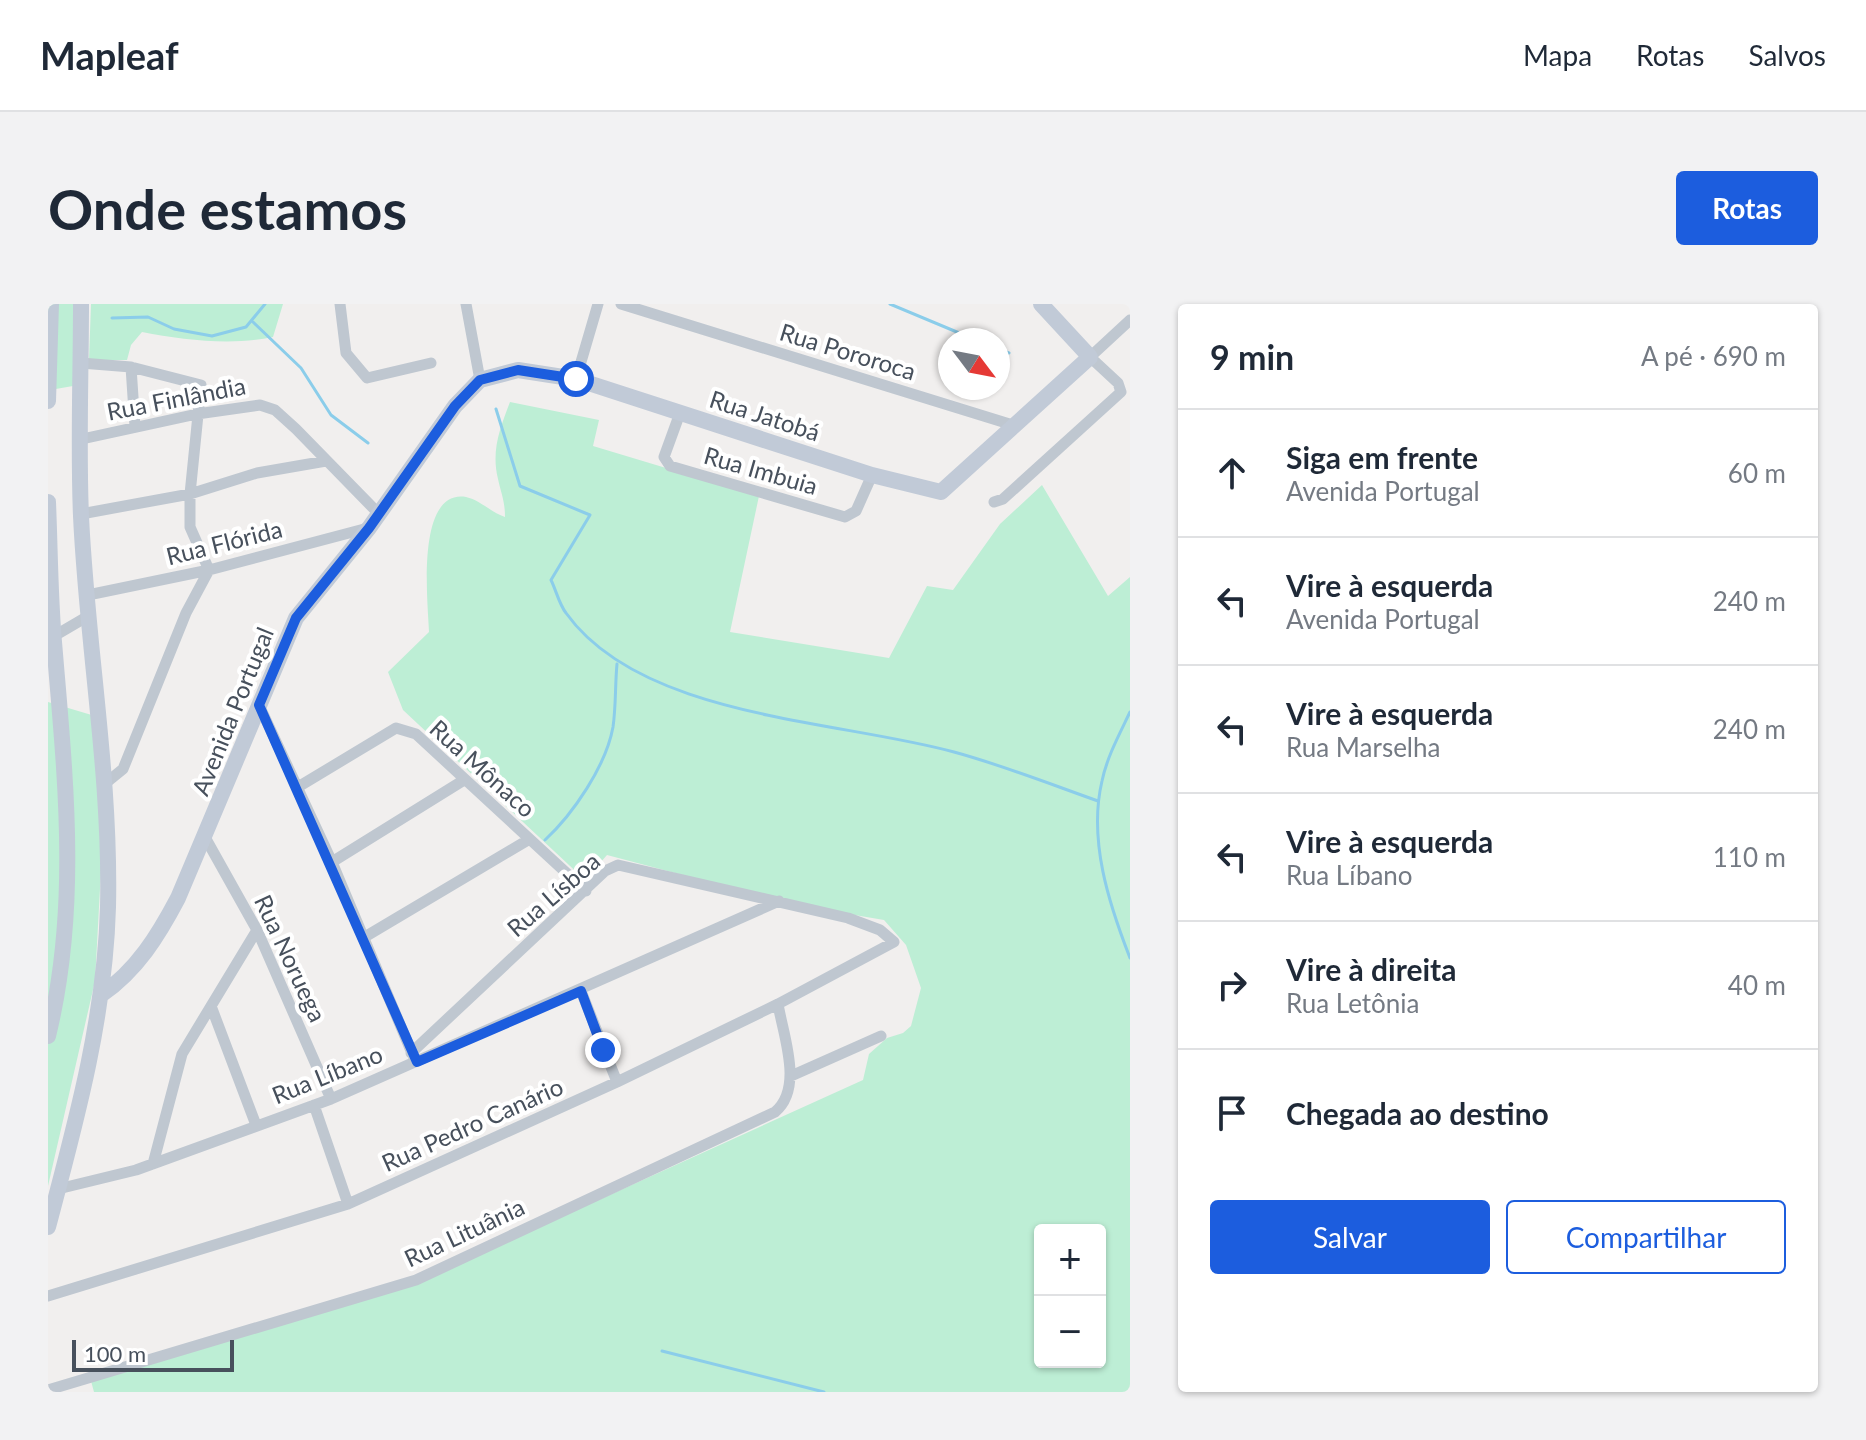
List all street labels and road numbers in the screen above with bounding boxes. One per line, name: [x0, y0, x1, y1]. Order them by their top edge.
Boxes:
street label: Rua Pororoca: [777, 317, 919, 385]
street label: Rua Finlândia: [104, 370, 248, 426]
street label: Rua Jatobá: [706, 384, 824, 446]
street label: Rua Imbuia: [701, 440, 821, 500]
street label: Rua Flórida: [163, 514, 285, 570]
street label: Avenida Portugal: [185, 623, 279, 799]
street label: Rua Mônaco: [424, 713, 542, 823]
street label: Rua Lísboa: [501, 846, 605, 942]
street label: Rua Noruega: [249, 890, 333, 1026]
street label: Rua Líbano: [267, 1039, 387, 1109]
street label: Rua Pedro Canário: [377, 1071, 567, 1177]
street label: Rua Lituânia: [399, 1192, 529, 1272]

